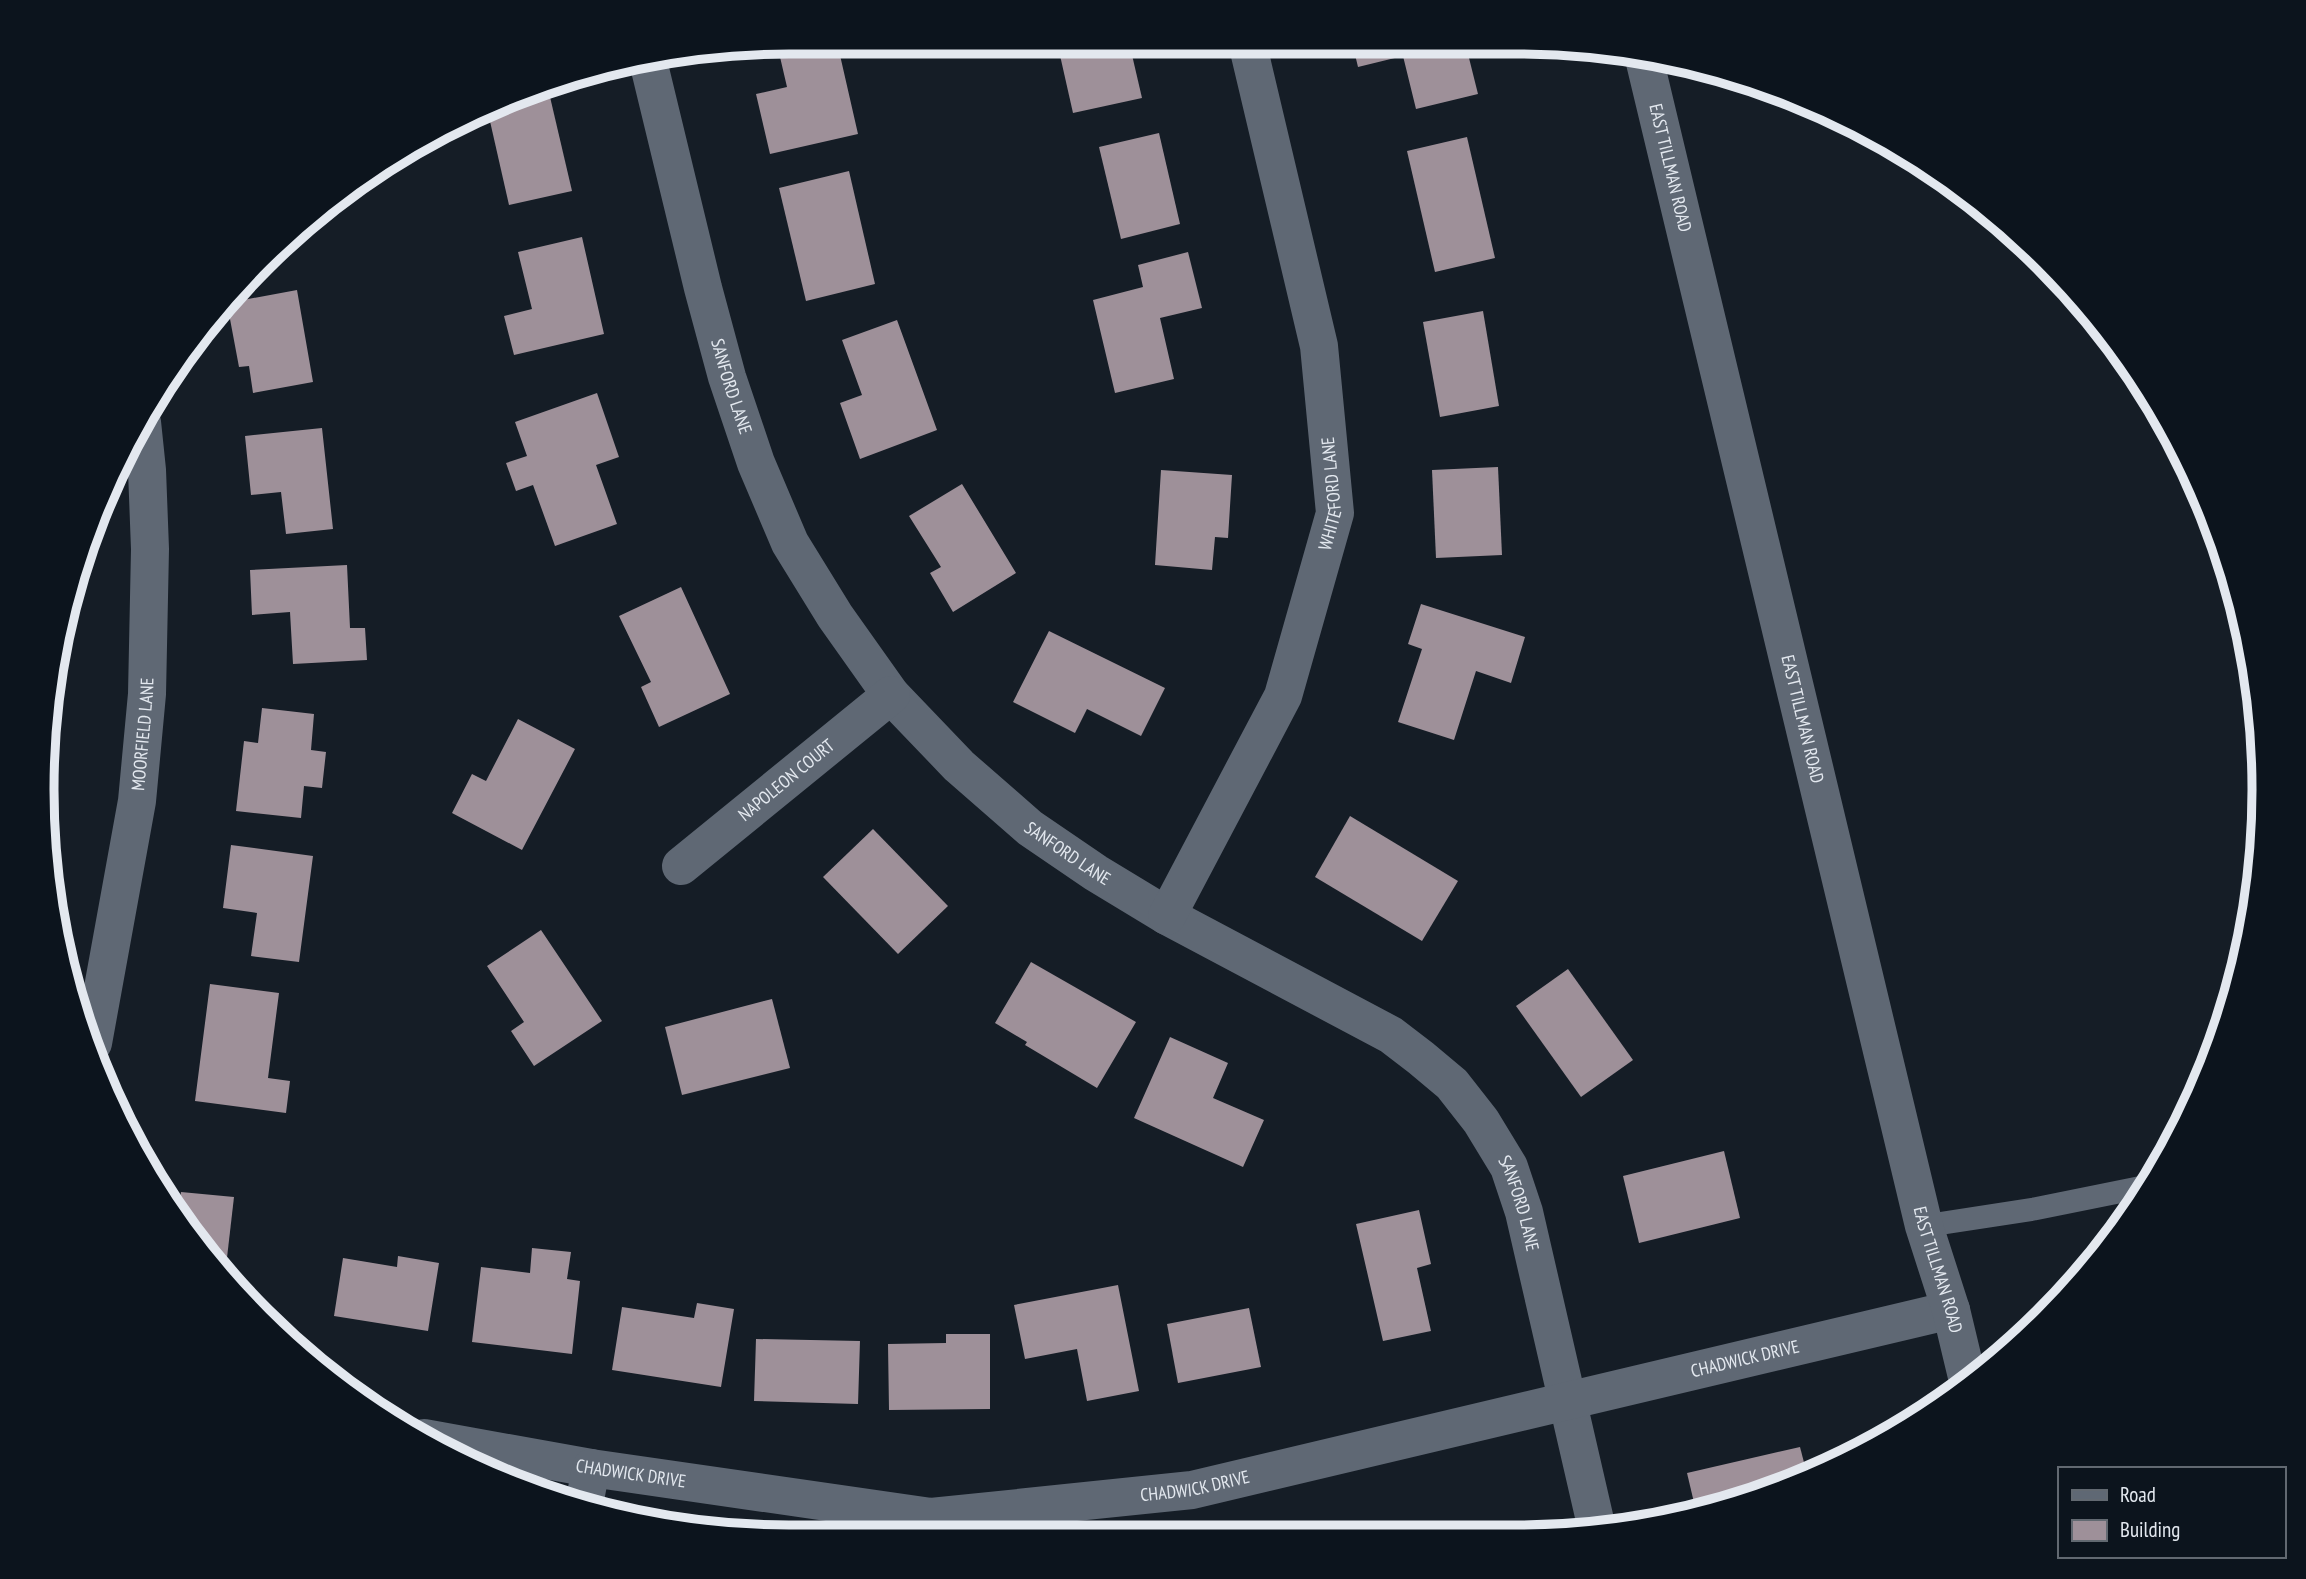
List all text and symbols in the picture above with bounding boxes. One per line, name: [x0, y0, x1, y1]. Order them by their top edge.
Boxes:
street label: EAST TILLMAN ROAD: [1644, 101, 1697, 234]
street label: SANFORD LANE: [706, 336, 757, 437]
street label: WHITEFORD LANE: [1313, 436, 1347, 553]
street label: EAST TILLMAN ROAD: [1776, 653, 1829, 785]
street label: MOORFIELD LANE: [126, 677, 158, 792]
street label: NAPOLEON COURT: [733, 734, 839, 826]
street label: SANFORD LANE: [1020, 816, 1115, 890]
street label: SANFORD LANE: [1494, 1151, 1545, 1253]
street label: EAST TILLMAN ROAD: [1909, 1204, 1968, 1335]
street label: CHADWICK DRIVE: [1688, 1334, 1802, 1382]
street label: CHADWICK DRIVE: [574, 1454, 687, 1493]
street label: CHADWICK DRIVE: [1139, 1465, 1252, 1506]
legend: [2058, 1467, 2285, 1558]
text: Road: [2120, 1481, 2156, 1508]
text: Building: [2120, 1516, 2180, 1543]

